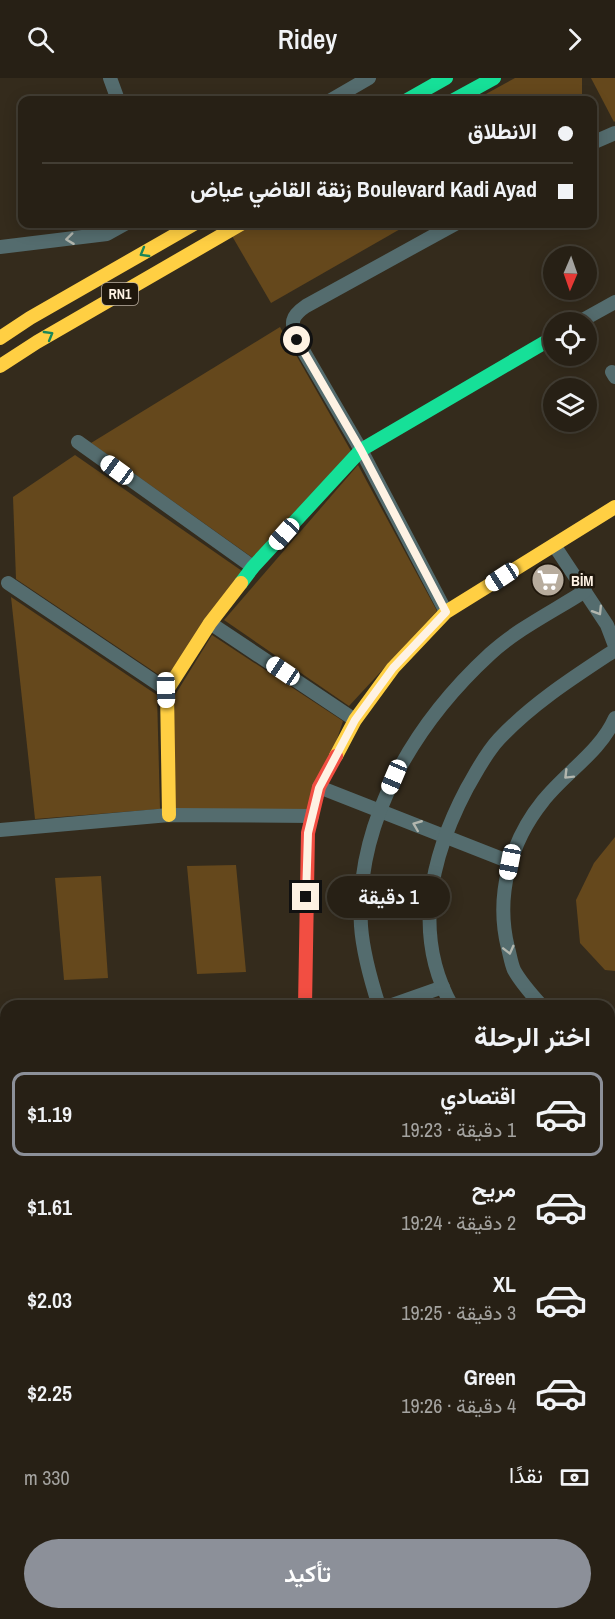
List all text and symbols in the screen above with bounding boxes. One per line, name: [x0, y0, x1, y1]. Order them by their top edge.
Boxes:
text: Ridey: [278, 21, 337, 57]
icon: search: [24, 23, 57, 56]
icon: forward: [558, 23, 591, 56]
text: الانطلاق: [468, 116, 537, 146]
text: Boulevard Kadi Ayad زنقة القاضي عياض: [190, 174, 537, 204]
one-way arrow: [65, 232, 74, 244]
one-way arrow: [140, 246, 150, 257]
north arrow: [543, 246, 597, 300]
map controls: [543, 246, 597, 432]
road number: RN1: [102, 283, 138, 305]
button: locate: [543, 312, 597, 366]
route start: [283, 326, 310, 353]
one-way arrow: [43, 331, 53, 342]
button: layers: [543, 378, 597, 432]
car: [97, 452, 137, 488]
car: [265, 515, 303, 553]
car: [482, 560, 522, 594]
supermarket icon: BİM: [530, 562, 566, 598]
place label: BİM: [571, 570, 594, 591]
one-way arrow: [590, 605, 602, 615]
car: [263, 653, 303, 689]
car: [157, 672, 175, 708]
car: [379, 757, 409, 797]
one-way arrow: [564, 767, 575, 778]
one-way arrow: [412, 820, 423, 832]
car: [498, 843, 522, 881]
callout: 1 دقيقة: [327, 876, 450, 918]
route end: [292, 883, 319, 910]
text: 1 دقيقة: [358, 883, 419, 910]
one-way arrow: [501, 944, 514, 954]
text: اختر الرحلة: [474, 1018, 591, 1054]
text: اقتصادي: [440, 1081, 516, 1111]
icon: car: [534, 1087, 588, 1141]
text: $1.19: [27, 1099, 72, 1129]
text: 1 دقيقة · 19:23: [401, 1116, 516, 1143]
text: مريح: [472, 1174, 516, 1204]
icon: car: [534, 1180, 588, 1234]
text: $1.61: [27, 1192, 72, 1222]
text: 2 دقيقة · 19:24: [401, 1209, 516, 1236]
text: XL: [493, 1269, 516, 1299]
icon: car: [534, 1273, 588, 1327]
text: $2.03: [27, 1285, 72, 1315]
text: 3 دقيقة · 19:25: [401, 1299, 516, 1326]
text: Green: [464, 1362, 516, 1392]
icon: car: [534, 1366, 588, 1420]
text: $2.25: [27, 1378, 72, 1408]
text: 4 دقيقة · 19:26: [401, 1392, 516, 1419]
text: نقدًا: [509, 1460, 543, 1490]
icon: cash: [558, 1461, 591, 1494]
text: 330 m: [24, 1464, 70, 1491]
button: تأكيد: [24, 1539, 591, 1608]

